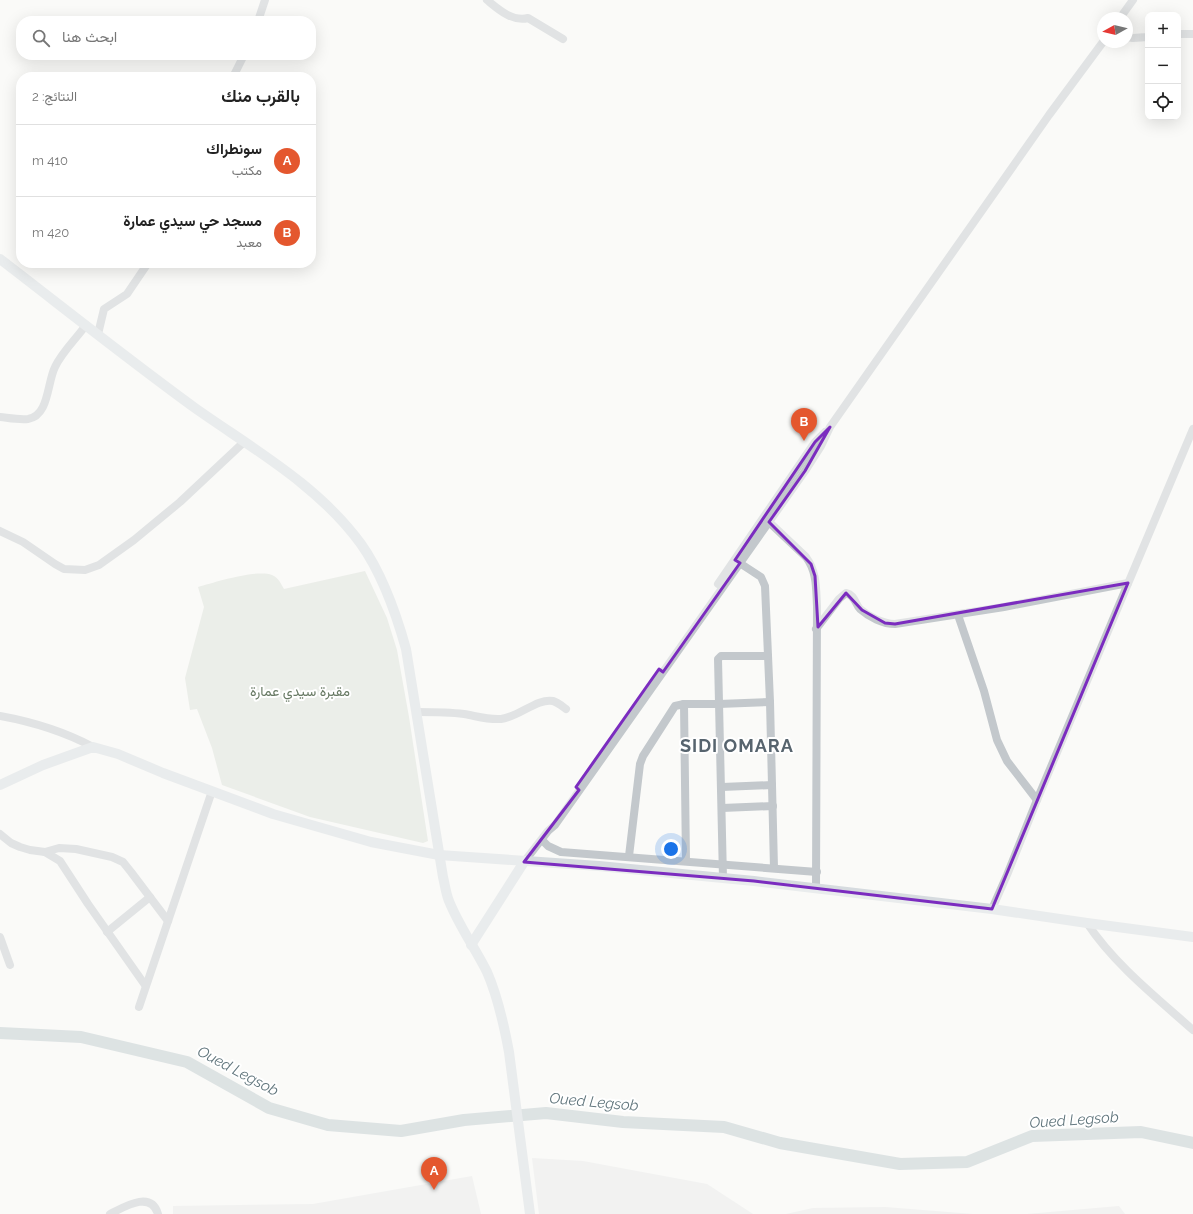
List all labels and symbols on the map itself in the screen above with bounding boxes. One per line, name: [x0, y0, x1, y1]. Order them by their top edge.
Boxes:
north arrow: [1097, 12, 1133, 48]
pin: B: [791, 408, 817, 441]
park label: مقبرة سيدي عمارة: [250, 683, 350, 703]
district label: SIDI OMARA: [680, 735, 794, 756]
your location: [661, 839, 681, 859]
water label: Oued Legsob: [194, 1042, 282, 1100]
water label: Oued Legsob: [549, 1089, 639, 1115]
water label: Oued Legsob: [1029, 1108, 1119, 1132]
pin: A: [421, 1157, 447, 1190]

